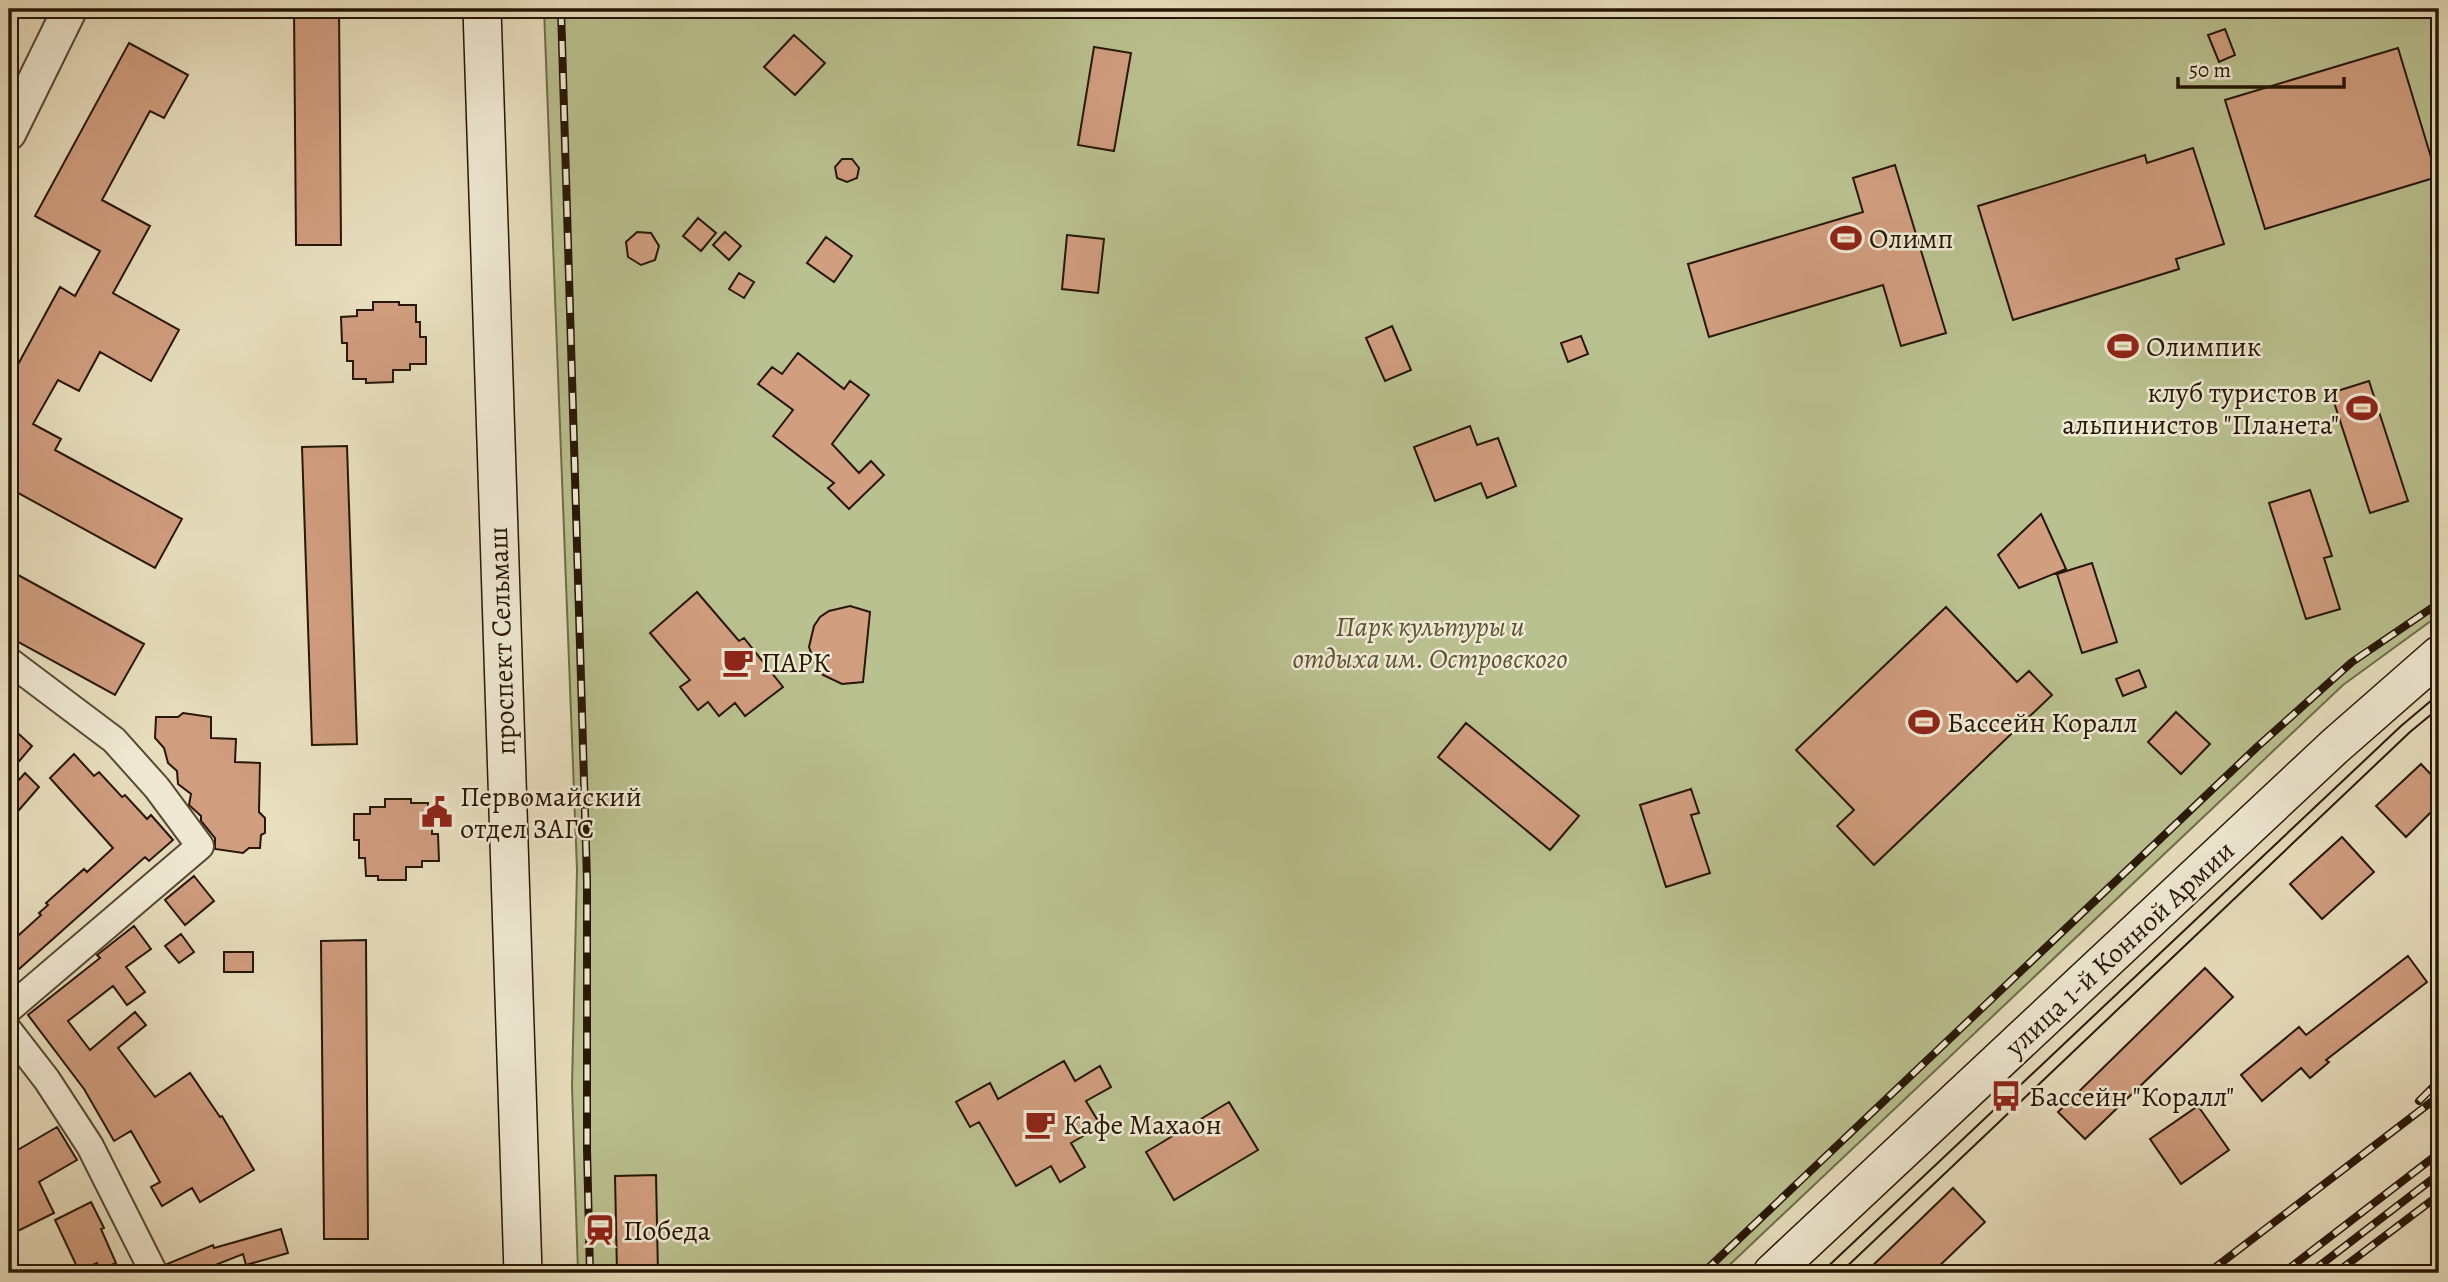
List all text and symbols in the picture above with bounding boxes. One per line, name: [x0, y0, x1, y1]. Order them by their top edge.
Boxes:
scale bar: [2178, 46, 2345, 90]
text: 50 m: [2189, 56, 2231, 84]
place label: Олимп: [1869, 220, 1953, 258]
sports icon: Олимп: [1829, 221, 1863, 255]
place label: Олимпик: [2146, 328, 2261, 366]
sports icon: Олимпик: [2106, 329, 2140, 363]
place label: клуб туристов и альпинистов "Планета": [2062, 374, 2339, 444]
sports icon: клуб туристов и альпинистов "Планета": [2345, 391, 2379, 425]
street label: проспект Сельмаш: [479, 526, 525, 756]
park label: Парк культуры и отдыха им. Островского: [1292, 608, 1568, 678]
place label: ПАРК: [761, 644, 830, 682]
cafe icon: ПАРК: [721, 645, 755, 679]
place label: Бассейн Коралл: [1947, 704, 2138, 742]
sports icon: Бассейн Коралл: [1907, 705, 1941, 739]
place label: Первомайский отдел ЗАГС: [460, 778, 642, 848]
public building icon: Первомайский отдел ЗАГС: [420, 795, 454, 829]
street label: улица 1-й Конной Армии: [1996, 832, 2243, 1066]
place label: Бассейн "Коралл": [2029, 1078, 2234, 1116]
bus stop icon: Бассейн "Коралл": [1989, 1079, 2023, 1113]
place label: Кафе Махаон: [1063, 1106, 1222, 1144]
cafe icon: Кафе Махаон: [1023, 1107, 1057, 1141]
place label: Победа: [623, 1212, 711, 1250]
station icon: Победа: [583, 1213, 617, 1247]

